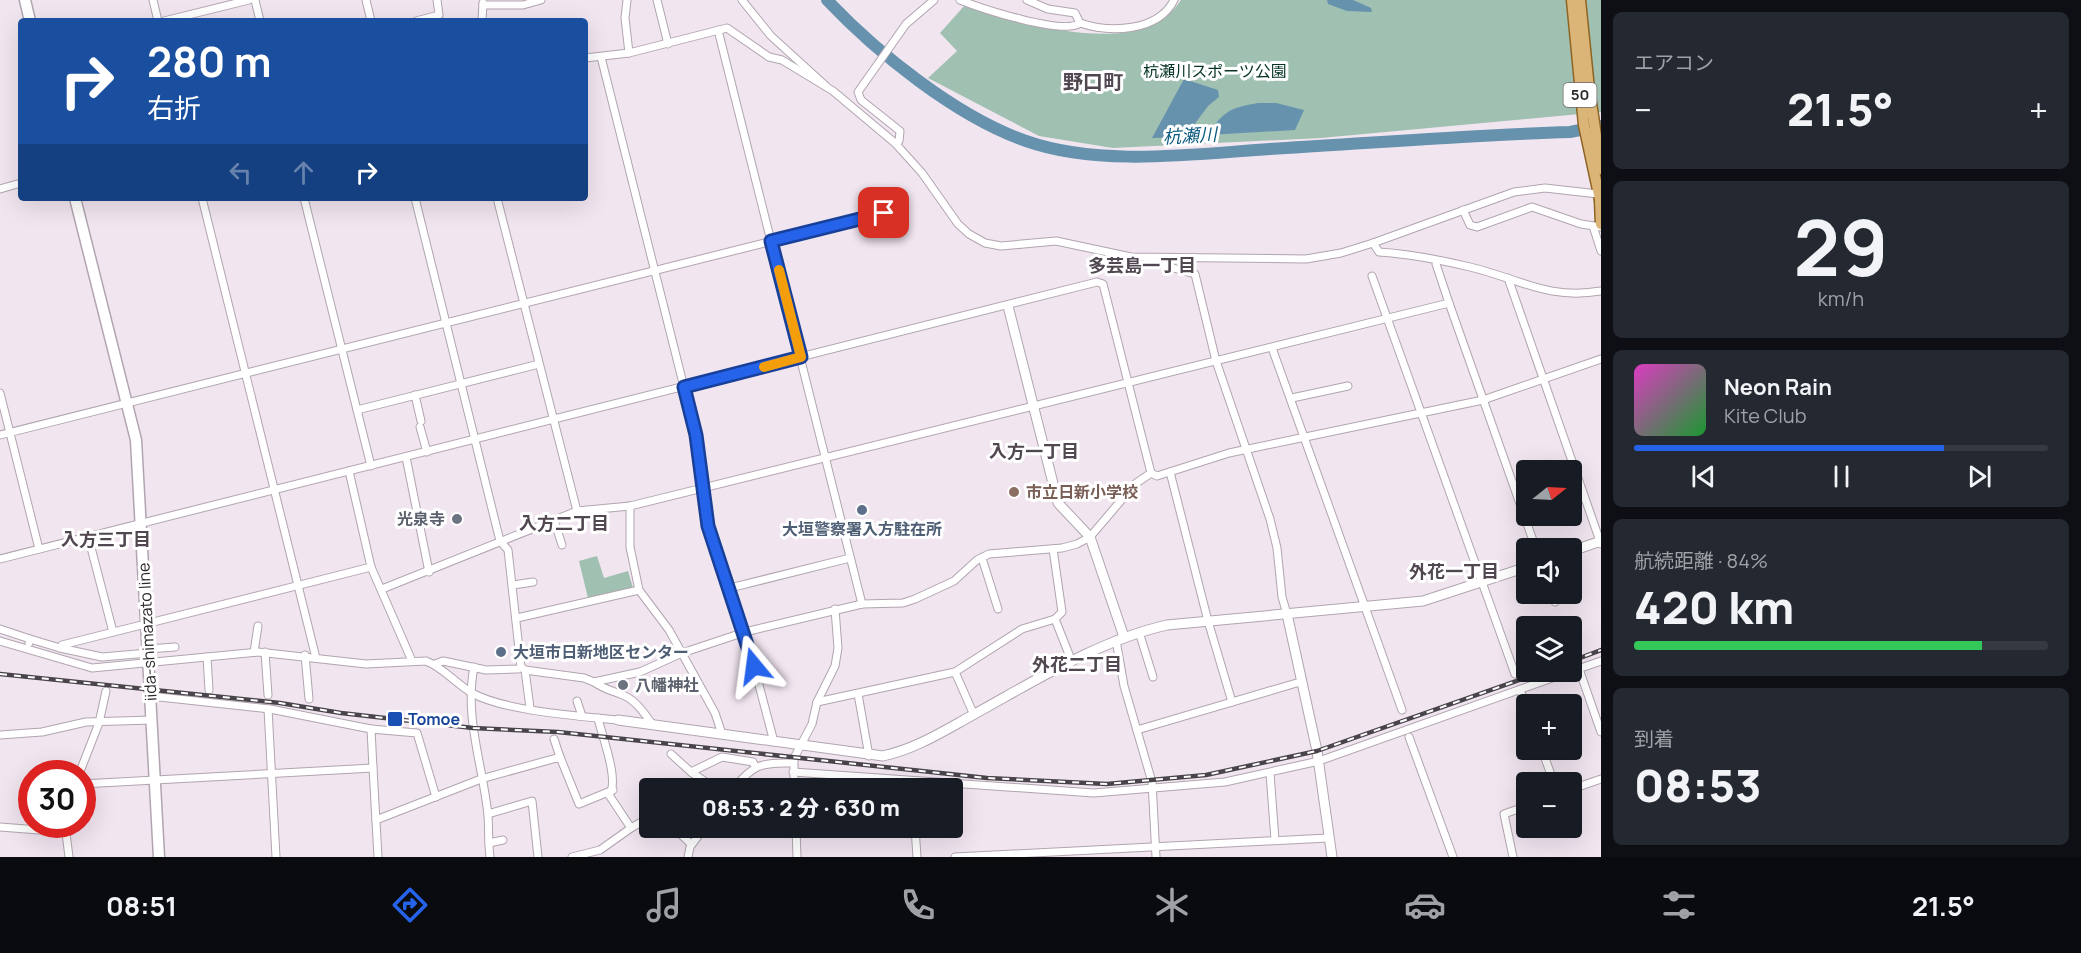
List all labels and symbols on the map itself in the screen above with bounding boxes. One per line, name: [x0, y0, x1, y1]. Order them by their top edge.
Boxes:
park label: 杭瀬川スポーツ公園: [1143, 60, 1287, 82]
district label: 野口町: [1063, 68, 1123, 95]
road number: 50: [1564, 83, 1596, 107]
water label: 杭瀬川: [1162, 122, 1220, 148]
pin: [858, 187, 909, 238]
district label: 多芸島一丁目: [1088, 253, 1196, 277]
district label: 入方一丁目: [989, 439, 1079, 463]
north arrow: [1516, 460, 1582, 526]
place label: 市立日新小学校: [1026, 481, 1138, 503]
marker: 市立日新小学校: [1007, 485, 1021, 499]
marker: 大垣警察署入方駐在所: [855, 503, 869, 517]
place label: 光泉寺: [397, 508, 445, 530]
district label: 入方二丁目: [519, 511, 609, 535]
marker: 光泉寺: [450, 512, 464, 526]
place label: 大垣警察署入方駐在所: [782, 518, 942, 540]
district label: 入方三丁目: [61, 527, 151, 551]
district label: 外花一丁目: [1409, 559, 1499, 583]
street label: iida-shimazato line: [132, 562, 162, 702]
position arrow: [722, 634, 786, 698]
place label: 大垣市日新地区センター: [513, 641, 689, 663]
marker: 大垣市日新地区センター: [494, 645, 508, 659]
district label: 外花二丁目: [1032, 652, 1122, 676]
place label: 八幡神社: [635, 674, 699, 696]
marker: 八幡神社: [616, 678, 630, 692]
place label: Tomoe: [408, 708, 460, 730]
marker: Tomoe: [386, 710, 404, 728]
speed limit sign: 30: [18, 760, 96, 838]

